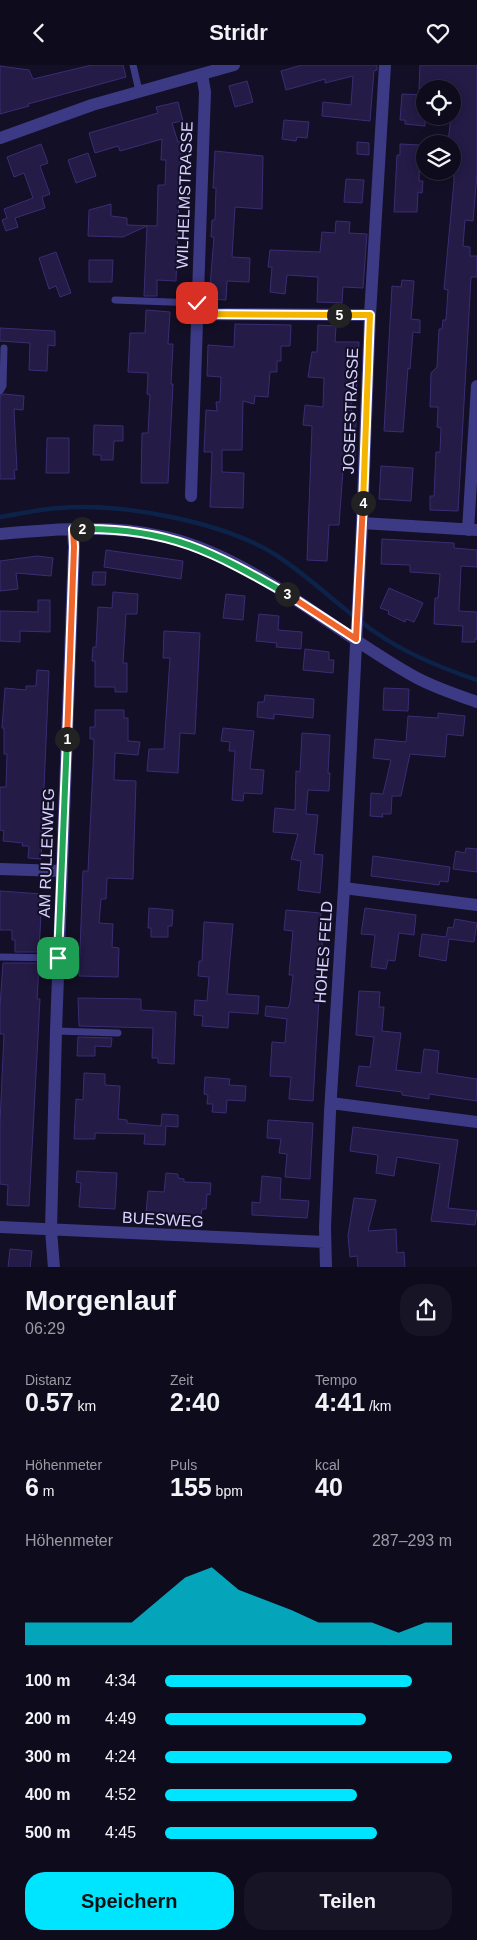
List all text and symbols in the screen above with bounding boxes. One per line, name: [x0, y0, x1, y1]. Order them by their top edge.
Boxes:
icon: back: [25, 19, 53, 47]
icon: heart: [424, 19, 452, 47]
text: Stridr: [209, 20, 268, 45]
map controls: [416, 80, 461, 180]
button: locate: [416, 80, 461, 125]
street label: WILHELMSTRASSE: [173, 121, 196, 269]
button: layers: [416, 135, 461, 180]
pin: [176, 282, 218, 324]
icon: check: [183, 289, 211, 317]
pin: 5: [326, 303, 352, 327]
text: 5: [336, 307, 343, 323]
street label: JOSEFSTRASSE: [340, 348, 361, 474]
pin: 4: [350, 491, 376, 515]
text: 4: [360, 495, 367, 511]
pin: 2: [70, 517, 94, 541]
text: 2: [79, 521, 86, 537]
pin: 3: [274, 581, 300, 607]
text: 3: [284, 586, 291, 602]
pin: 1: [54, 727, 80, 751]
text: 1: [64, 731, 71, 747]
street label: AM RULLENWEG: [36, 788, 57, 918]
street label: HOHES FELD: [311, 900, 336, 1004]
pin: [37, 937, 79, 979]
icon: arrive: [44, 944, 72, 972]
street label: BUESWEG: [122, 1209, 204, 1230]
button: share: [400, 1284, 452, 1336]
text: Morgenlauf: [25, 1285, 176, 1316]
text: 06:29: [25, 1320, 65, 1337]
text: Distanz: [25, 1372, 72, 1388]
text: Zeit: [170, 1372, 193, 1388]
text: Tempo: [315, 1372, 357, 1388]
text: 0.57: [25, 1388, 74, 1416]
text: 2:40: [170, 1388, 220, 1416]
text: 4:41: [315, 1388, 365, 1416]
text: km: [74, 1398, 96, 1414]
text: /km: [365, 1398, 392, 1414]
text: Höhenmeter: [25, 1457, 102, 1473]
text: Puls: [170, 1457, 197, 1473]
text: kcal: [315, 1457, 340, 1473]
text: 6: [25, 1473, 39, 1501]
text: 155: [170, 1473, 212, 1501]
text: 40: [315, 1473, 343, 1501]
text: m: [39, 1483, 54, 1499]
text: bpm: [212, 1483, 243, 1499]
text: Höhenmeter: [25, 1532, 113, 1549]
text: 287–293 m: [372, 1532, 452, 1549]
text: 100 m: [25, 1672, 70, 1689]
text: 4:34: [105, 1672, 136, 1689]
text: 200 m: [25, 1710, 70, 1727]
text: 4:49: [105, 1710, 136, 1727]
text: 300 m: [25, 1748, 70, 1765]
text: 4:24: [105, 1748, 136, 1765]
text: 400 m: [25, 1786, 70, 1803]
text: 4:52: [105, 1786, 136, 1803]
text: 500 m: [25, 1824, 70, 1841]
text: 4:45: [105, 1824, 136, 1841]
button: Speichern: [25, 1872, 234, 1930]
button: Teilen: [244, 1872, 452, 1930]

